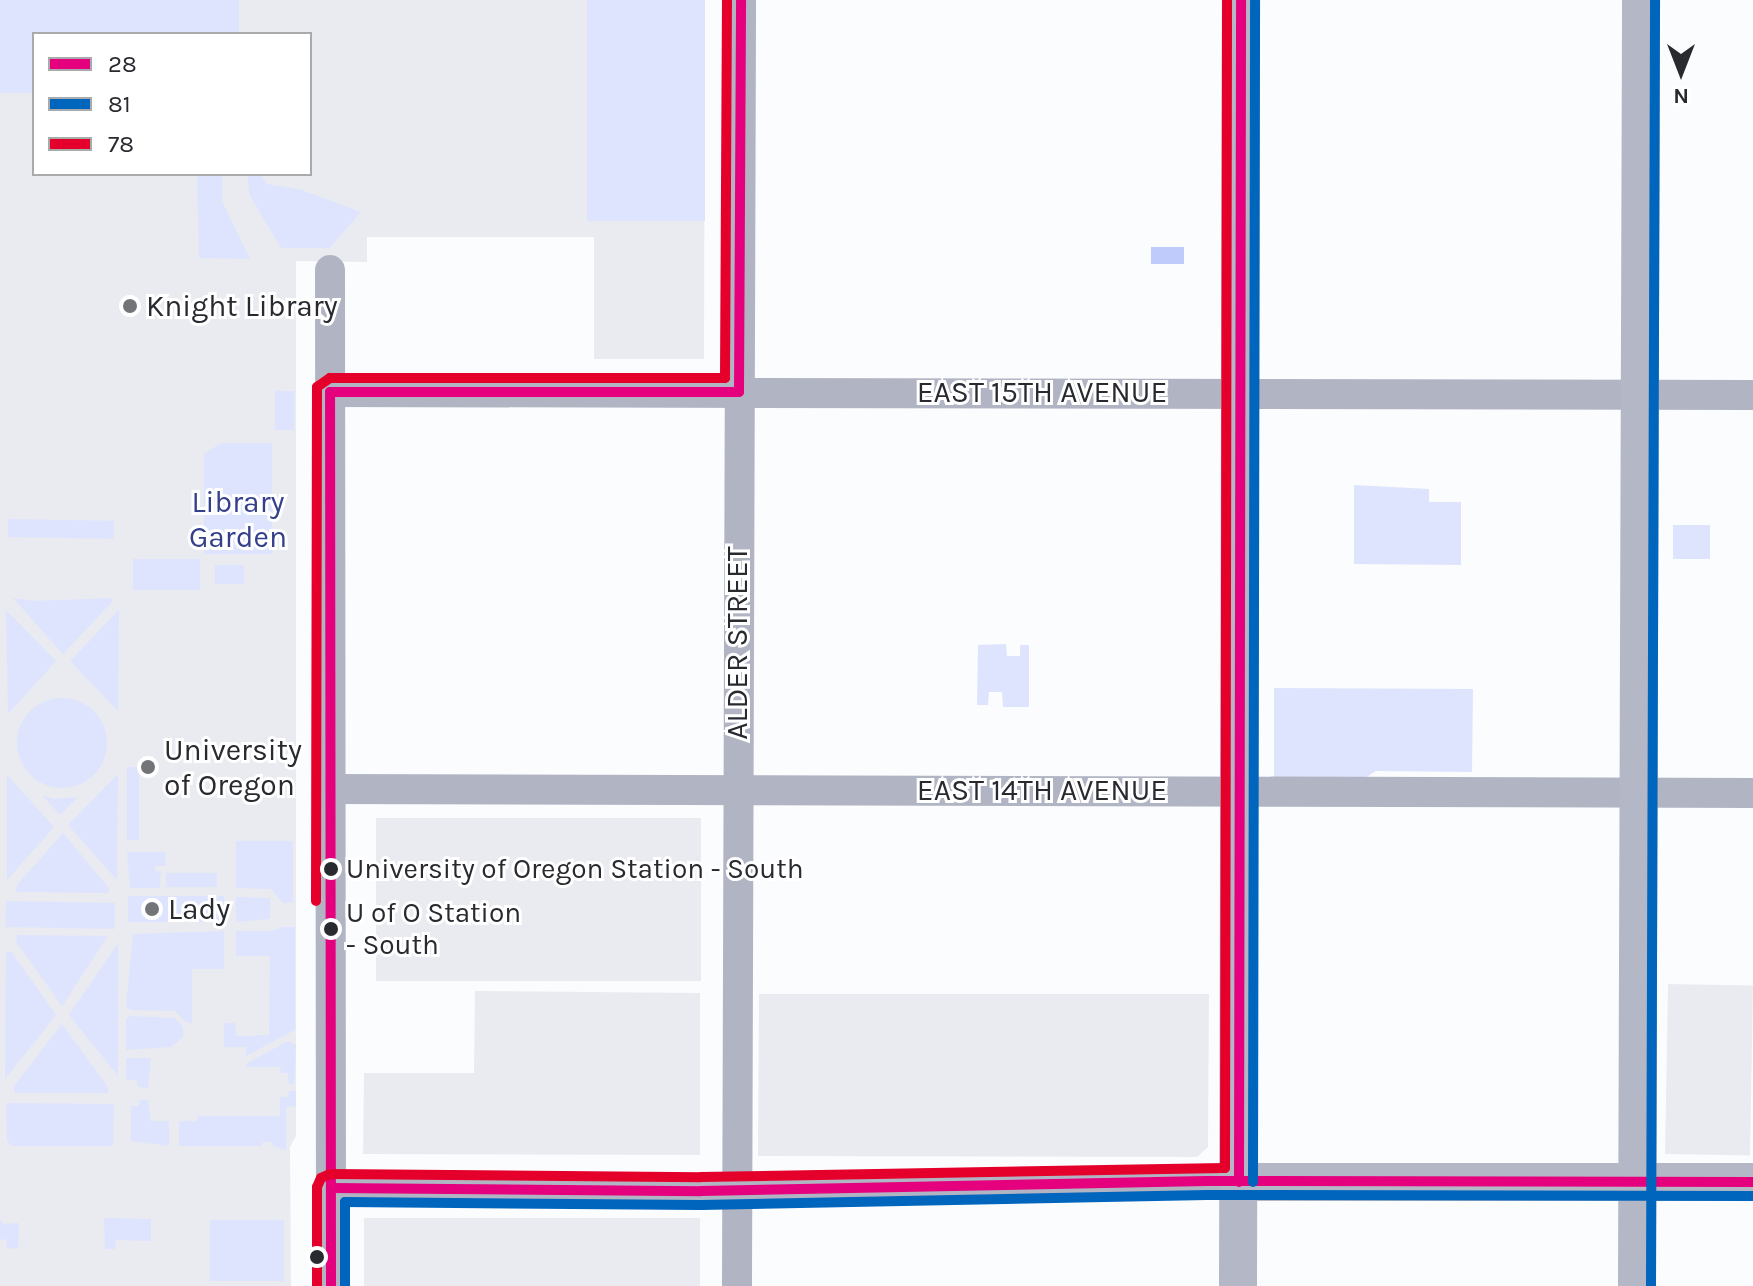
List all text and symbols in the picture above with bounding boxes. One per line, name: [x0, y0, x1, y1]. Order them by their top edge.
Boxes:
legend: [32, 32, 312, 176]
north arrow: [1641, 32, 1721, 112]
text: 28: [108, 50, 137, 78]
text: N: [1673, 83, 1689, 109]
text: 81: [108, 90, 131, 118]
text: 78: [108, 130, 134, 158]
place label: Knight Library: [146, 288, 338, 324]
marker: Knight Library: [121, 297, 139, 315]
street label: EAST 15TH AVENUE: [917, 374, 1167, 410]
park label: Library Garden: [189, 484, 287, 554]
street label: ALDER STREET: [719, 546, 755, 740]
place label: University of Oregon: [164, 732, 302, 802]
marker: University of Oregon: [139, 758, 157, 776]
street label: EAST 14TH AVENUE: [917, 772, 1167, 808]
place label: University of Oregon Station - South: [346, 852, 804, 886]
marker: University of Oregon Station - South: [323, 861, 339, 877]
place label: Lady: [168, 891, 230, 927]
place label: U of O Station - South: [346, 896, 521, 962]
marker: Lady: [143, 900, 161, 918]
marker: U of O Station - South: [323, 921, 339, 937]
unlabelled marker: [309, 1249, 325, 1265]

